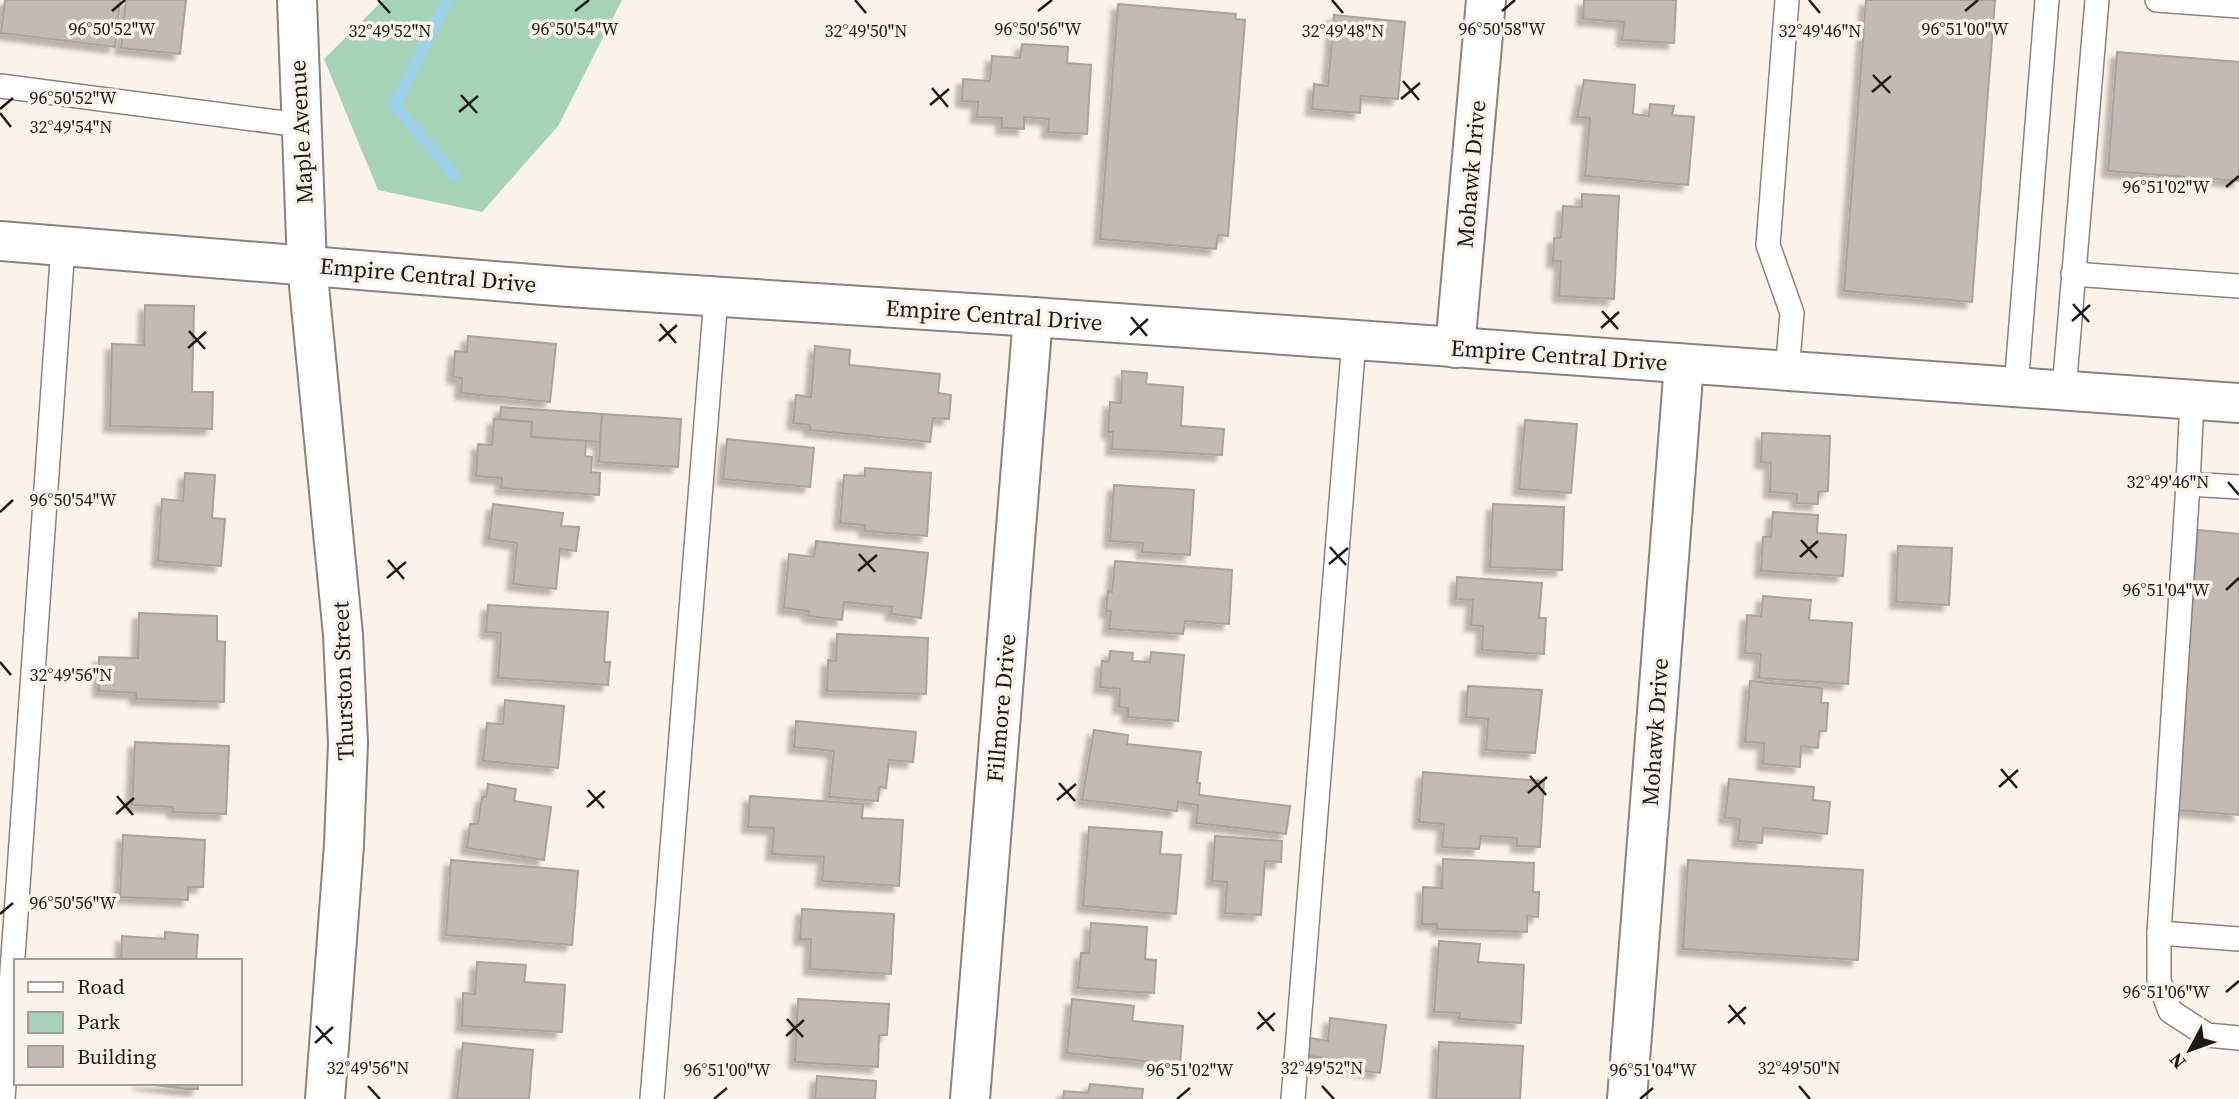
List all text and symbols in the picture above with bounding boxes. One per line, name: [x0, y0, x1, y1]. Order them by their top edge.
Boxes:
text: 96°50'52"W: [69, 16, 156, 41]
text: 96°50'54"W: [532, 16, 619, 41]
text: 96°50'56"W: [995, 16, 1082, 41]
text: 96°50'58"W: [1459, 16, 1546, 41]
text: 96°51'00"W: [1922, 16, 2009, 41]
text: 32°49'52"N: [349, 18, 431, 43]
text: 32°49'50"N: [825, 18, 907, 43]
text: 32°49'48"N: [1302, 18, 1384, 43]
text: 32°49'46"N: [1779, 18, 1861, 43]
street label: Maple Avenue: [281, 59, 321, 205]
text: 96°50'52"W: [30, 85, 117, 110]
street label: Mohawk Drive: [1449, 99, 1493, 249]
text: 32°49'54"N: [30, 114, 112, 139]
text: 96°51'02"W: [2123, 174, 2210, 199]
street label: Empire Central Drive: [318, 250, 538, 300]
street label: Empire Central Drive: [884, 291, 1104, 339]
street label: Empire Central Drive: [1449, 331, 1669, 379]
text: 32°49'46"N: [2127, 469, 2209, 494]
text: 96°50'54"W: [30, 487, 117, 512]
text: 96°51'04"W: [2123, 577, 2210, 602]
street label: Thurston Street: [324, 600, 362, 761]
street label: Fillmore Drive: [979, 632, 1023, 784]
street label: Mohawk Drive: [1634, 657, 1676, 807]
text: 32°49'56"N: [30, 662, 112, 687]
text: 96°50'56"W: [30, 890, 117, 915]
legend: [14, 959, 242, 1085]
text: Road: [77, 972, 125, 1001]
text: 96°51'06"W: [2123, 979, 2210, 1004]
text: Park: [77, 1007, 121, 1036]
north arrow: [2155, 1015, 2225, 1085]
text: Building: [77, 1042, 156, 1071]
text: N: [2163, 1047, 2192, 1075]
text: 32°49'56"N: [327, 1055, 409, 1080]
text: 32°49'52"N: [1281, 1055, 1363, 1080]
text: 32°49'50"N: [1758, 1055, 1840, 1080]
text: 96°51'00"W: [684, 1057, 771, 1082]
text: 96°51'02"W: [1147, 1057, 1234, 1082]
text: 96°51'04"W: [1610, 1057, 1697, 1082]

